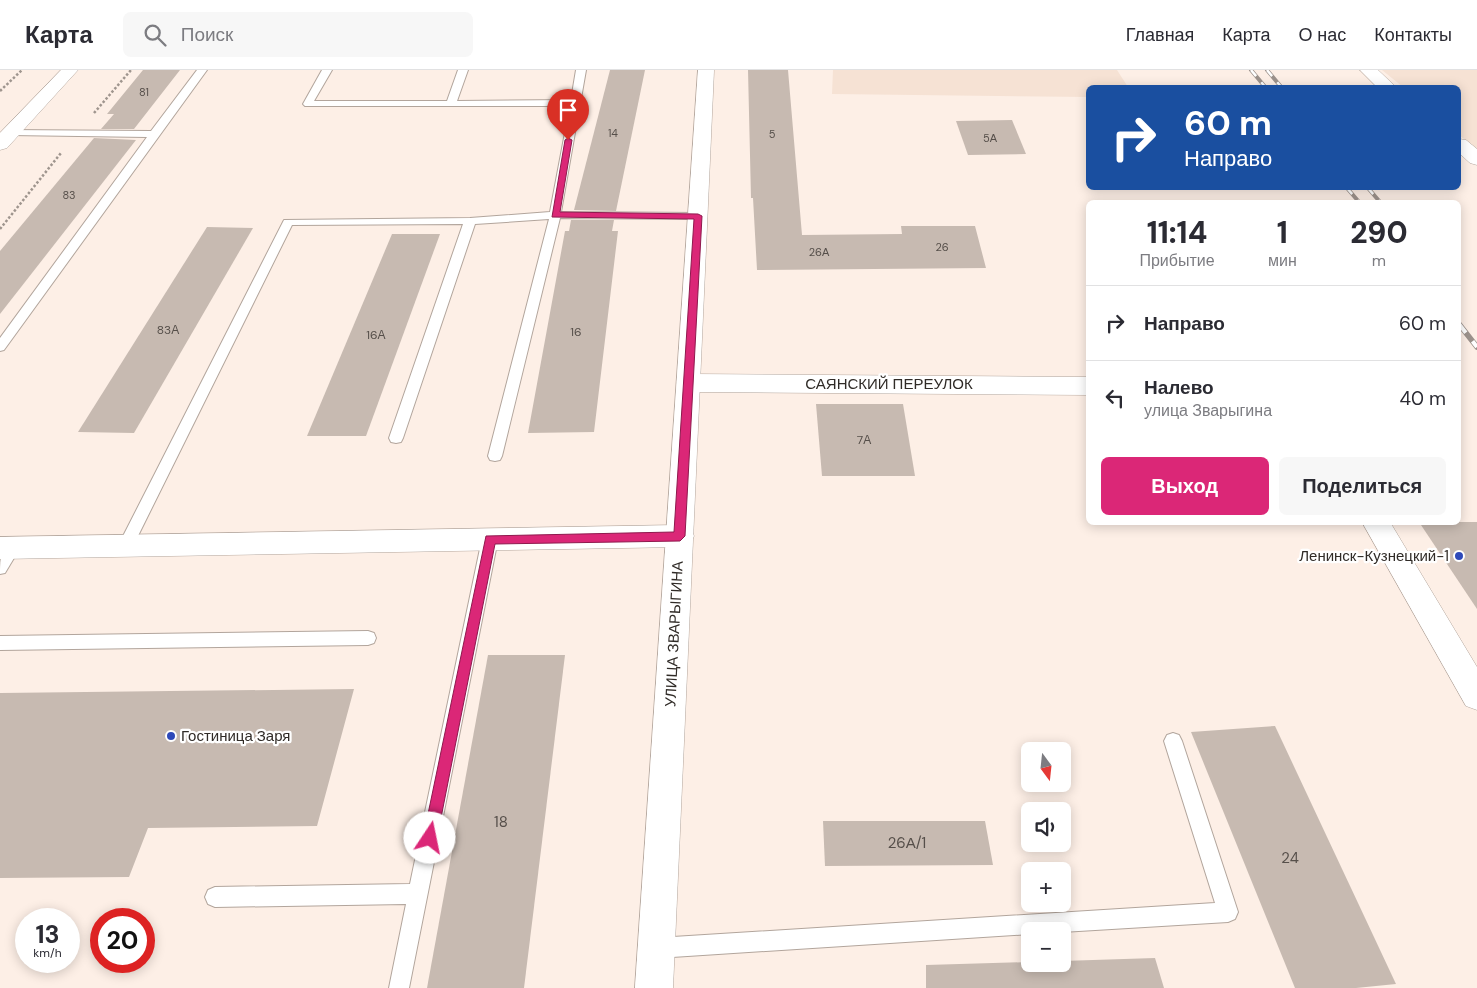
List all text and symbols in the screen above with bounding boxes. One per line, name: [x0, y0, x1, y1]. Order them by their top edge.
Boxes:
search box: [123, 12, 473, 57]
text: Карта: [25, 19, 93, 50]
icon: search: [141, 21, 169, 49]
text: Поиск: [181, 22, 233, 47]
text: Главная: [1126, 23, 1194, 47]
text: Карта: [1222, 23, 1271, 47]
text: О нас: [1299, 23, 1346, 47]
text: Контакты: [1374, 23, 1452, 47]
house number: 81: [139, 85, 149, 99]
pin: [547, 89, 589, 140]
icon: arrive: [554, 96, 582, 124]
text: 60 m: [1184, 100, 1272, 146]
icon: right: [1101, 105, 1166, 170]
house number: 14: [608, 126, 618, 140]
house number: 5: [769, 127, 776, 141]
house number: 5А: [983, 131, 998, 145]
text: Направо: [1184, 144, 1272, 173]
house number: 83: [62, 188, 76, 202]
text: 11:14: [1147, 213, 1207, 252]
text: 1: [1277, 213, 1288, 252]
text: 290: [1350, 213, 1408, 252]
house number: 26: [935, 240, 949, 254]
house number: 26А: [809, 245, 830, 259]
text: Прибытие: [1139, 250, 1215, 271]
text: мин: [1268, 250, 1297, 271]
text: m: [1372, 250, 1386, 271]
icon: right: [1101, 309, 1129, 337]
text: Направо: [1144, 311, 1225, 336]
text: 60 m: [1399, 311, 1446, 336]
house number: 83А: [157, 322, 179, 338]
house number: 16: [570, 324, 582, 340]
house number: 16А: [366, 327, 386, 343]
street label: САЯНСКИЙ ПЕРЕУЛОК: [805, 374, 973, 394]
text: Налево: [1144, 375, 1214, 400]
icon: left: [1101, 384, 1129, 412]
text: 40 m: [1399, 386, 1446, 411]
text: улица Зварыгина: [1144, 400, 1272, 421]
house number: 7А: [857, 432, 871, 448]
button: Выход: [1101, 457, 1269, 515]
button: Поделиться: [1279, 457, 1446, 515]
place label: Ленинск-Кузнецкий-1: [1299, 546, 1449, 566]
marker: Ленинск-Кузнецкий-1: [1453, 550, 1465, 562]
street label: УЛИЦА ЗВАРЫГИНА: [660, 560, 688, 708]
place label: Гостиница Заря: [181, 726, 291, 746]
marker: Гостиница Заря: [165, 730, 177, 742]
north arrow: [1021, 742, 1071, 792]
map controls: [1021, 742, 1071, 972]
button: sound: [1021, 802, 1071, 852]
position arrow: [403, 811, 455, 863]
house number: 18: [494, 812, 508, 832]
house number: 26А/1: [888, 833, 926, 853]
house number: 24: [1281, 848, 1299, 868]
button: +: [1021, 862, 1071, 912]
speed limit sign: 20: [90, 908, 155, 973]
text: 13: [35, 918, 60, 951]
button: −: [1021, 922, 1071, 972]
text: km/h: [33, 945, 62, 961]

